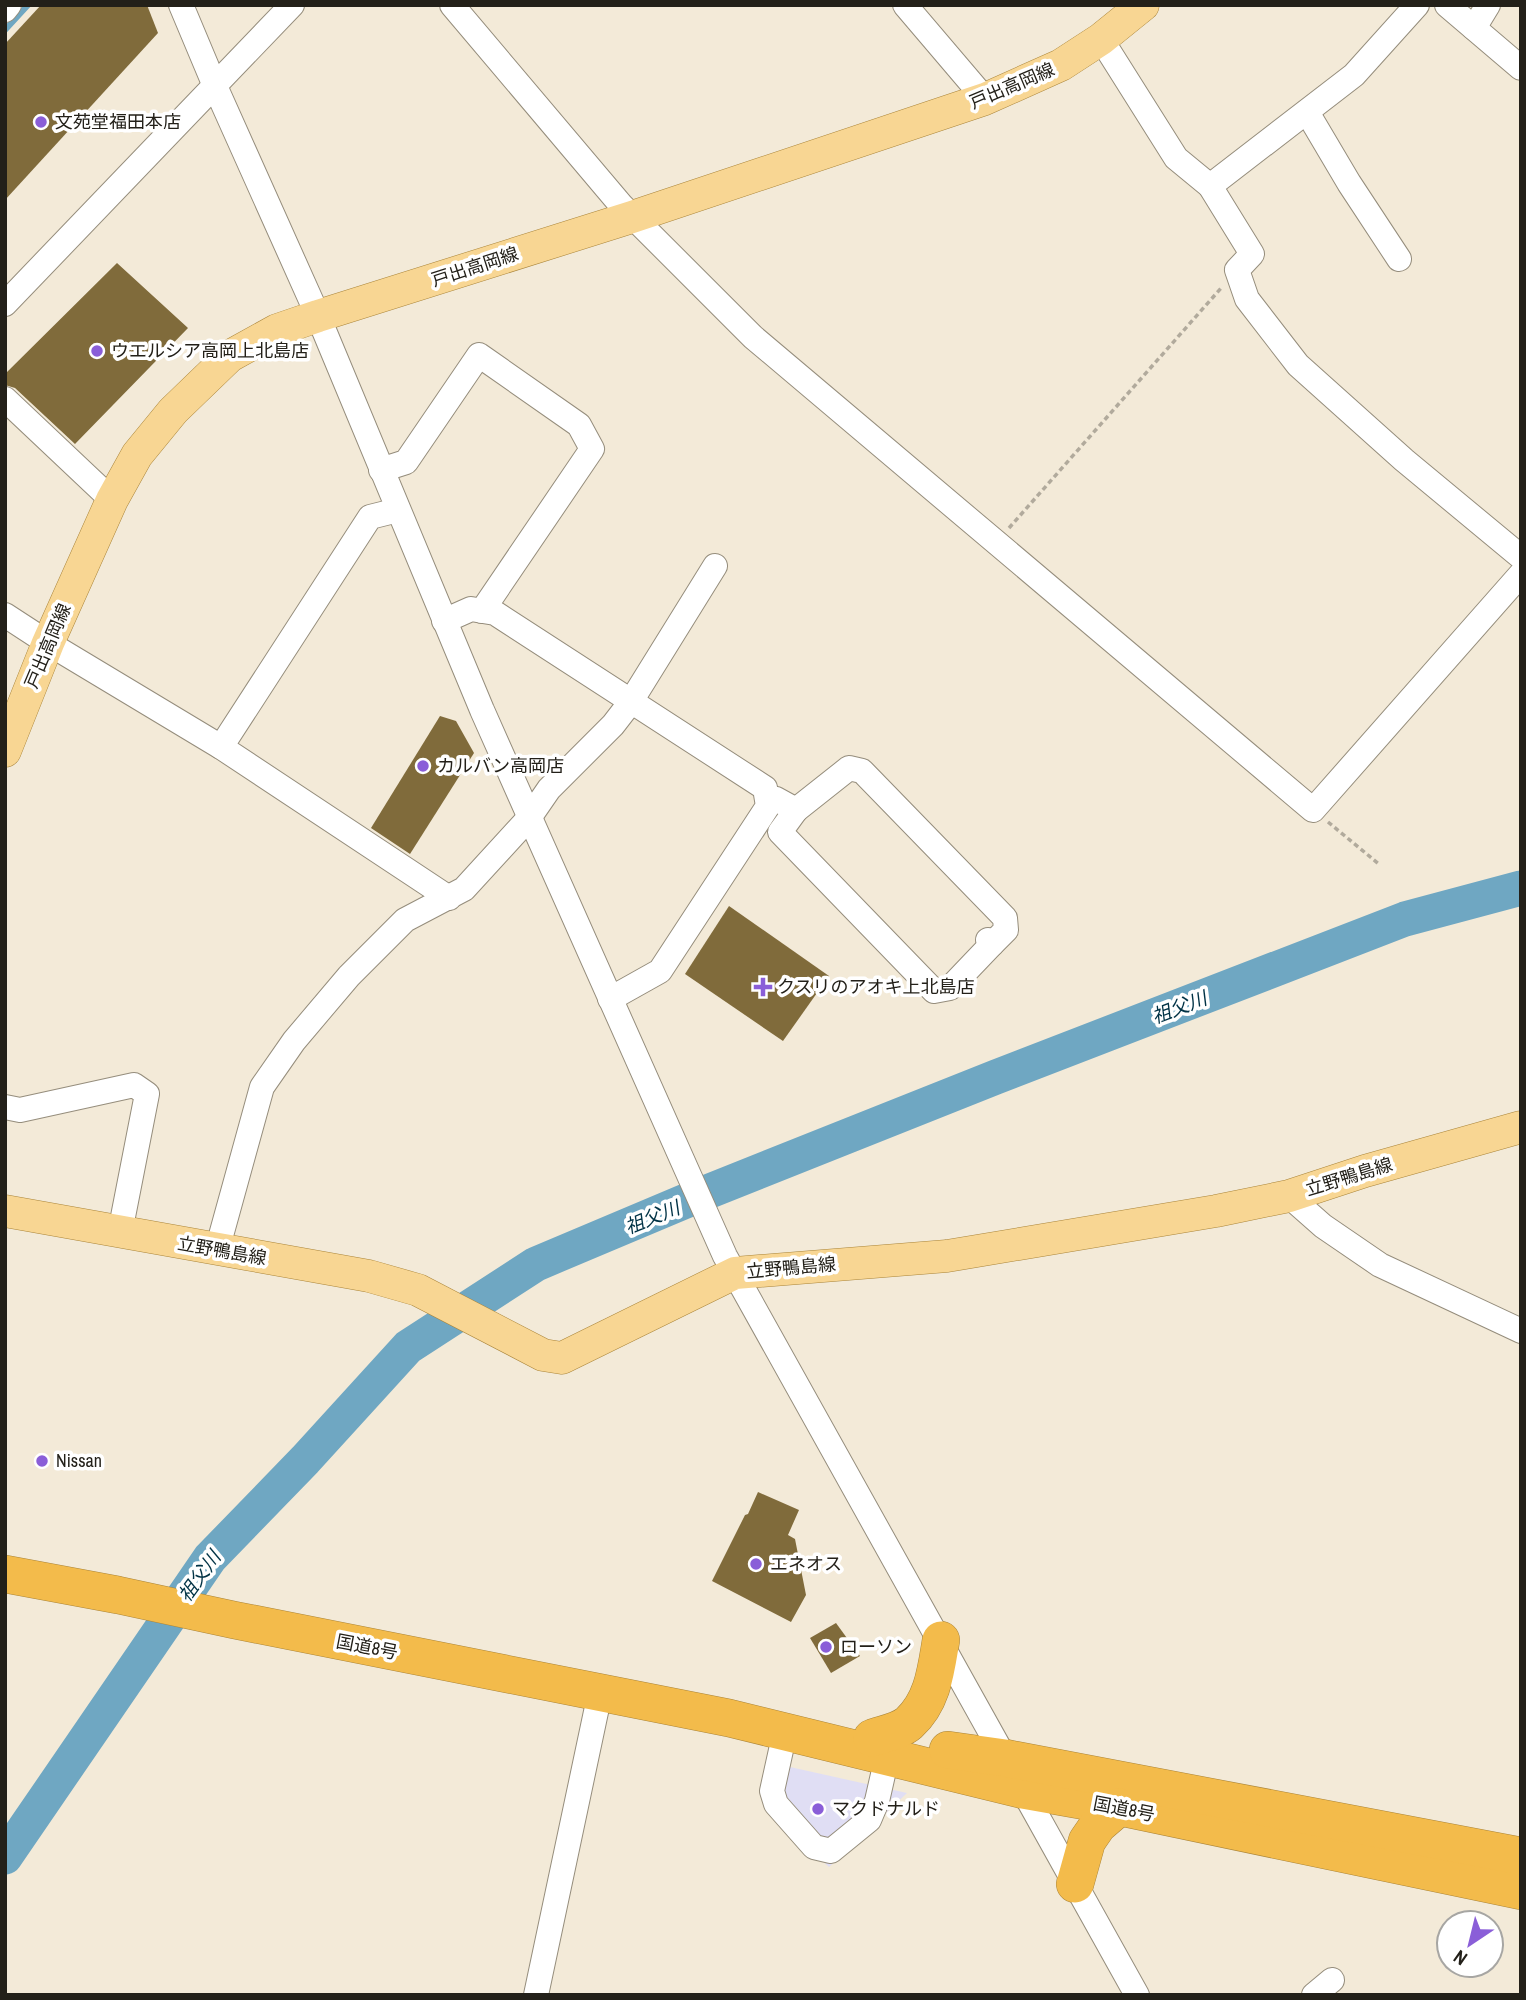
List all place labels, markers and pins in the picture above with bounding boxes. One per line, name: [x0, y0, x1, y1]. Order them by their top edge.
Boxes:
place label: 文苑堂福田本店: [55, 109, 181, 134]
marker: 文苑堂福田本店: [33, 114, 49, 130]
place label: ウエルシア高岡上北島店: [111, 338, 309, 363]
marker: ウエルシア高岡上北島店: [89, 343, 105, 359]
place label: カルバン高岡店: [437, 753, 564, 778]
marker: カルバン高岡店: [415, 758, 431, 774]
place label: クスリのアオキ上北島店: [777, 974, 974, 999]
marker: クスリのアオキ上北島店: [755, 979, 771, 995]
place label: Nissan: [56, 1448, 102, 1473]
marker: Nissan: [34, 1453, 50, 1469]
place label: エネオス: [770, 1551, 842, 1576]
marker: エネオス: [748, 1556, 764, 1572]
place label: ローソン: [840, 1634, 912, 1659]
marker: ローソン: [818, 1639, 834, 1655]
place label: マクドナルド: [832, 1796, 940, 1821]
marker: マクドナルド: [810, 1801, 826, 1817]

